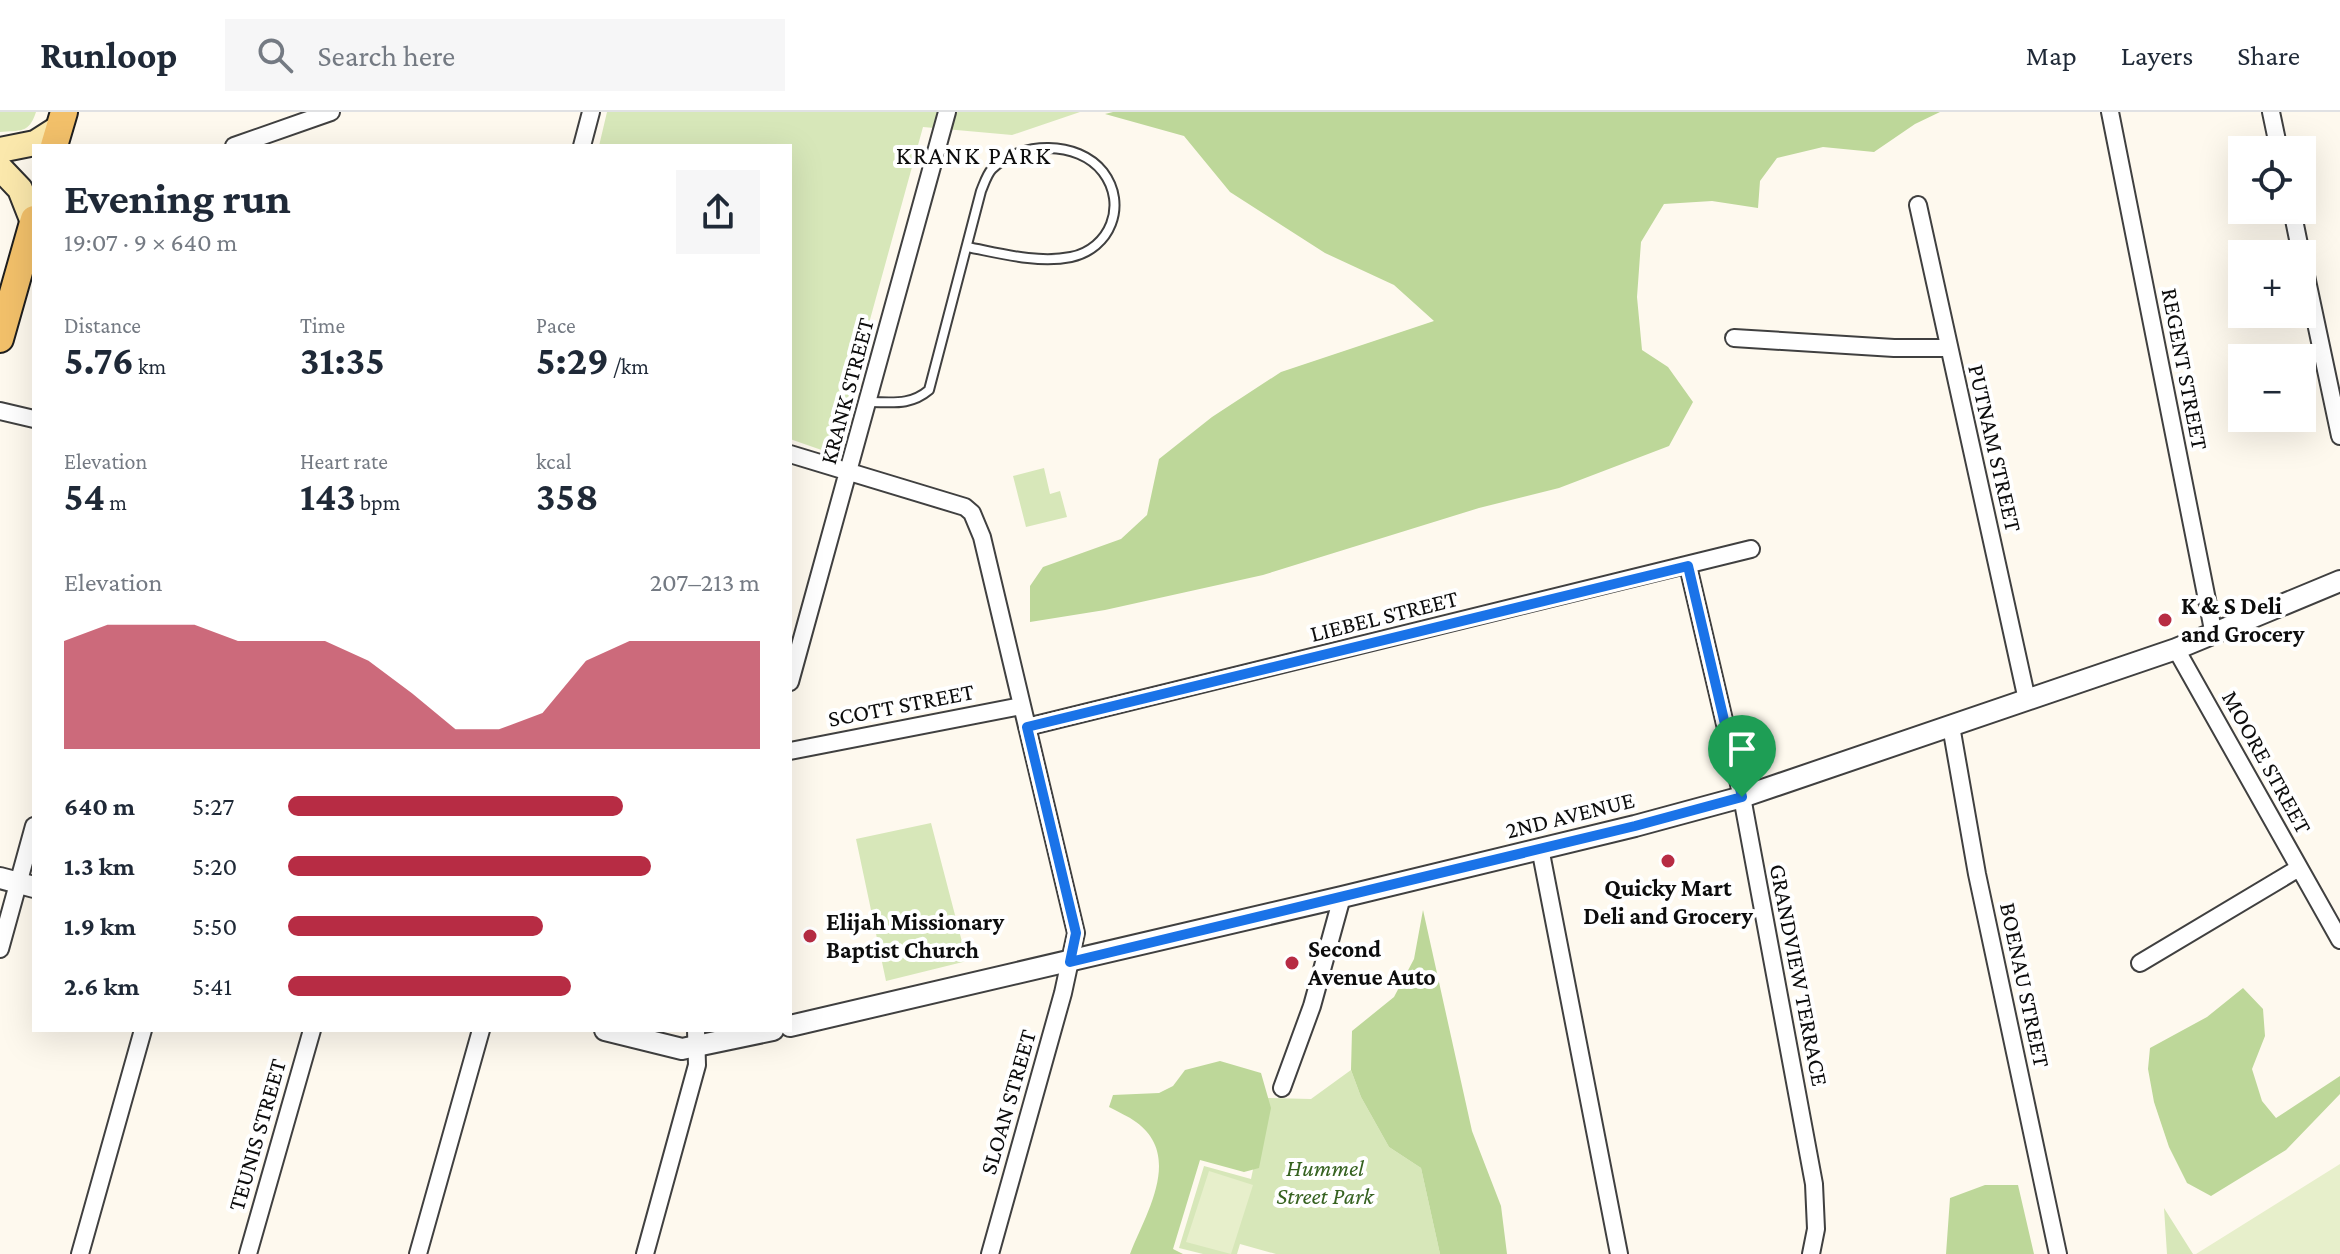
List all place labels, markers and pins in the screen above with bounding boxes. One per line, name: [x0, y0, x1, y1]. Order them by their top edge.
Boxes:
place label: K & S Deli and Grocery: [2181, 592, 2305, 647]
marker: K & S Deli and Grocery: [2156, 611, 2174, 629]
pin: [1708, 715, 1776, 797]
marker: Quicky Mart Deli and Grocery: [1659, 852, 1677, 870]
place label: Quicky Mart Deli and Grocery: [1583, 874, 1753, 929]
place label: Elijah Missionary Baptist Church: [826, 908, 1005, 963]
marker: Elijah Missionary Baptist Church: [801, 927, 819, 945]
place label: Second Avenue Auto: [1307, 935, 1436, 990]
marker: Second Avenue Auto: [1283, 954, 1301, 972]

